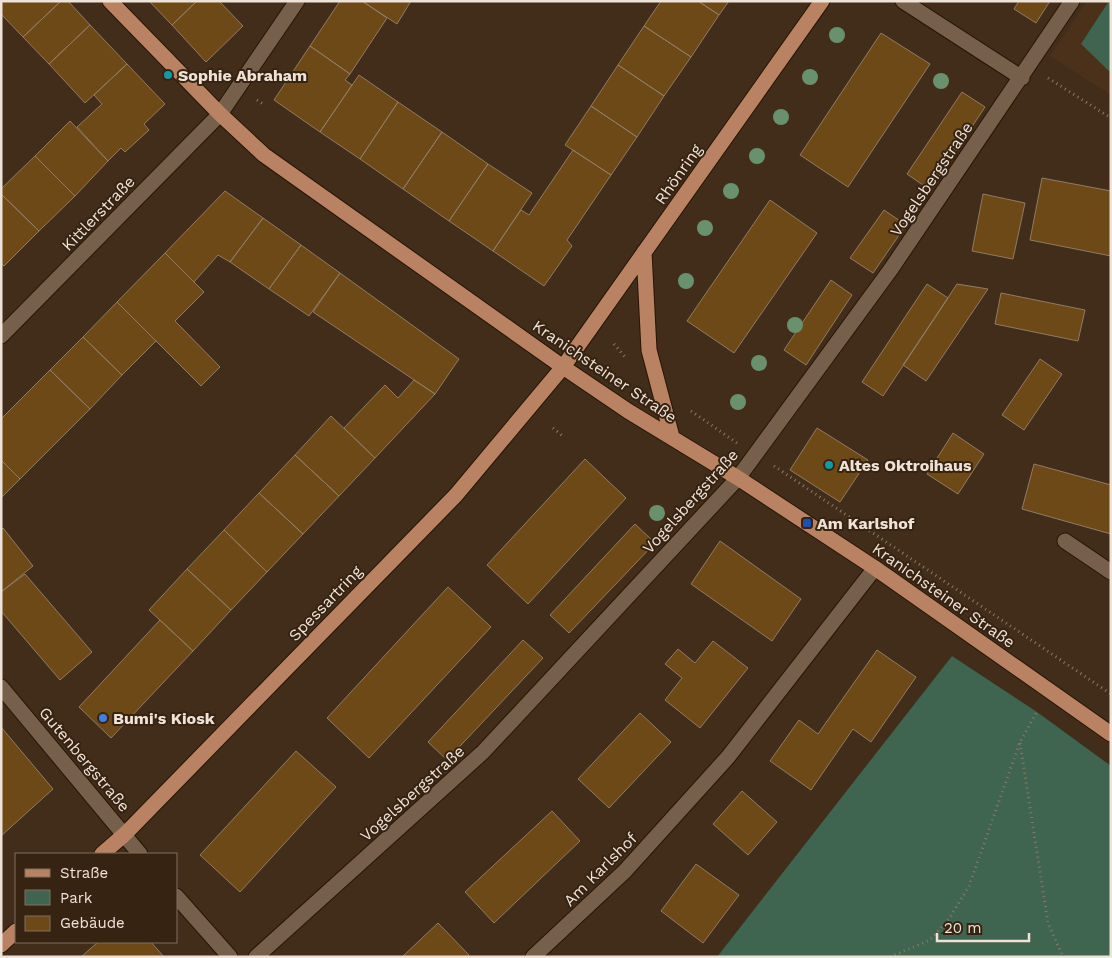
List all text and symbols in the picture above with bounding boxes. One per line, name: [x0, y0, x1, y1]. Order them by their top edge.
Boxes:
place label: Sophie Abraham: [178, 66, 307, 85]
marker: Sophie Abraham: [162, 69, 174, 81]
street label: Vogelsbergstraße: [886, 118, 977, 240]
street label: Rhönring: [651, 140, 706, 208]
street label: Kittlerstraße: [58, 172, 139, 255]
street label: Kranichsteiner Straße: [529, 316, 680, 427]
street label: Vogelsbergstraße: [639, 445, 742, 557]
place label: Altes Oktroihaus: [839, 456, 972, 475]
marker: Altes Oktroihaus: [823, 459, 835, 471]
place label: Am Karlshof: [817, 514, 915, 533]
marker: Am Karlshof: [801, 517, 813, 529]
street label: Kranichsteiner Straße: [869, 539, 1019, 652]
street label: Spessartring: [285, 561, 366, 645]
street label: Gutenbergstraße: [35, 703, 134, 816]
place label: Bumi's Kiosk: [113, 709, 215, 728]
marker: Bumi's Kiosk: [97, 712, 109, 724]
street label: Vogelsbergstraße: [356, 742, 468, 845]
street label: Am Karlshof: [560, 828, 642, 910]
legend: [15, 853, 178, 943]
text: Straße: [60, 864, 108, 882]
text: Park: [60, 889, 93, 907]
scale bar: [937, 910, 1030, 942]
text: Gebäude: [60, 914, 125, 932]
text: 20 m: [944, 919, 982, 937]

